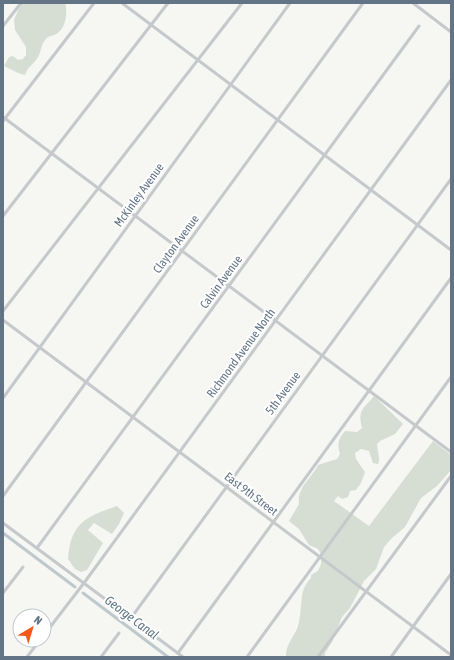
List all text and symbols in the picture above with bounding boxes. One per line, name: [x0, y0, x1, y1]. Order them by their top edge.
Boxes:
street label: McKinley Avenue: [111, 160, 167, 230]
street label: Clayton Avenue: [150, 212, 202, 276]
street label: Calvin Avenue: [197, 253, 245, 311]
street label: Richmond Avenue North: [204, 306, 278, 400]
street label: 5th Avenue: [263, 369, 303, 417]
street label: East 9th Street: [222, 469, 281, 519]
water label: George Canal: [102, 592, 162, 642]
north arrow: [12, 608, 52, 648]
text: N: [32, 613, 44, 627]

